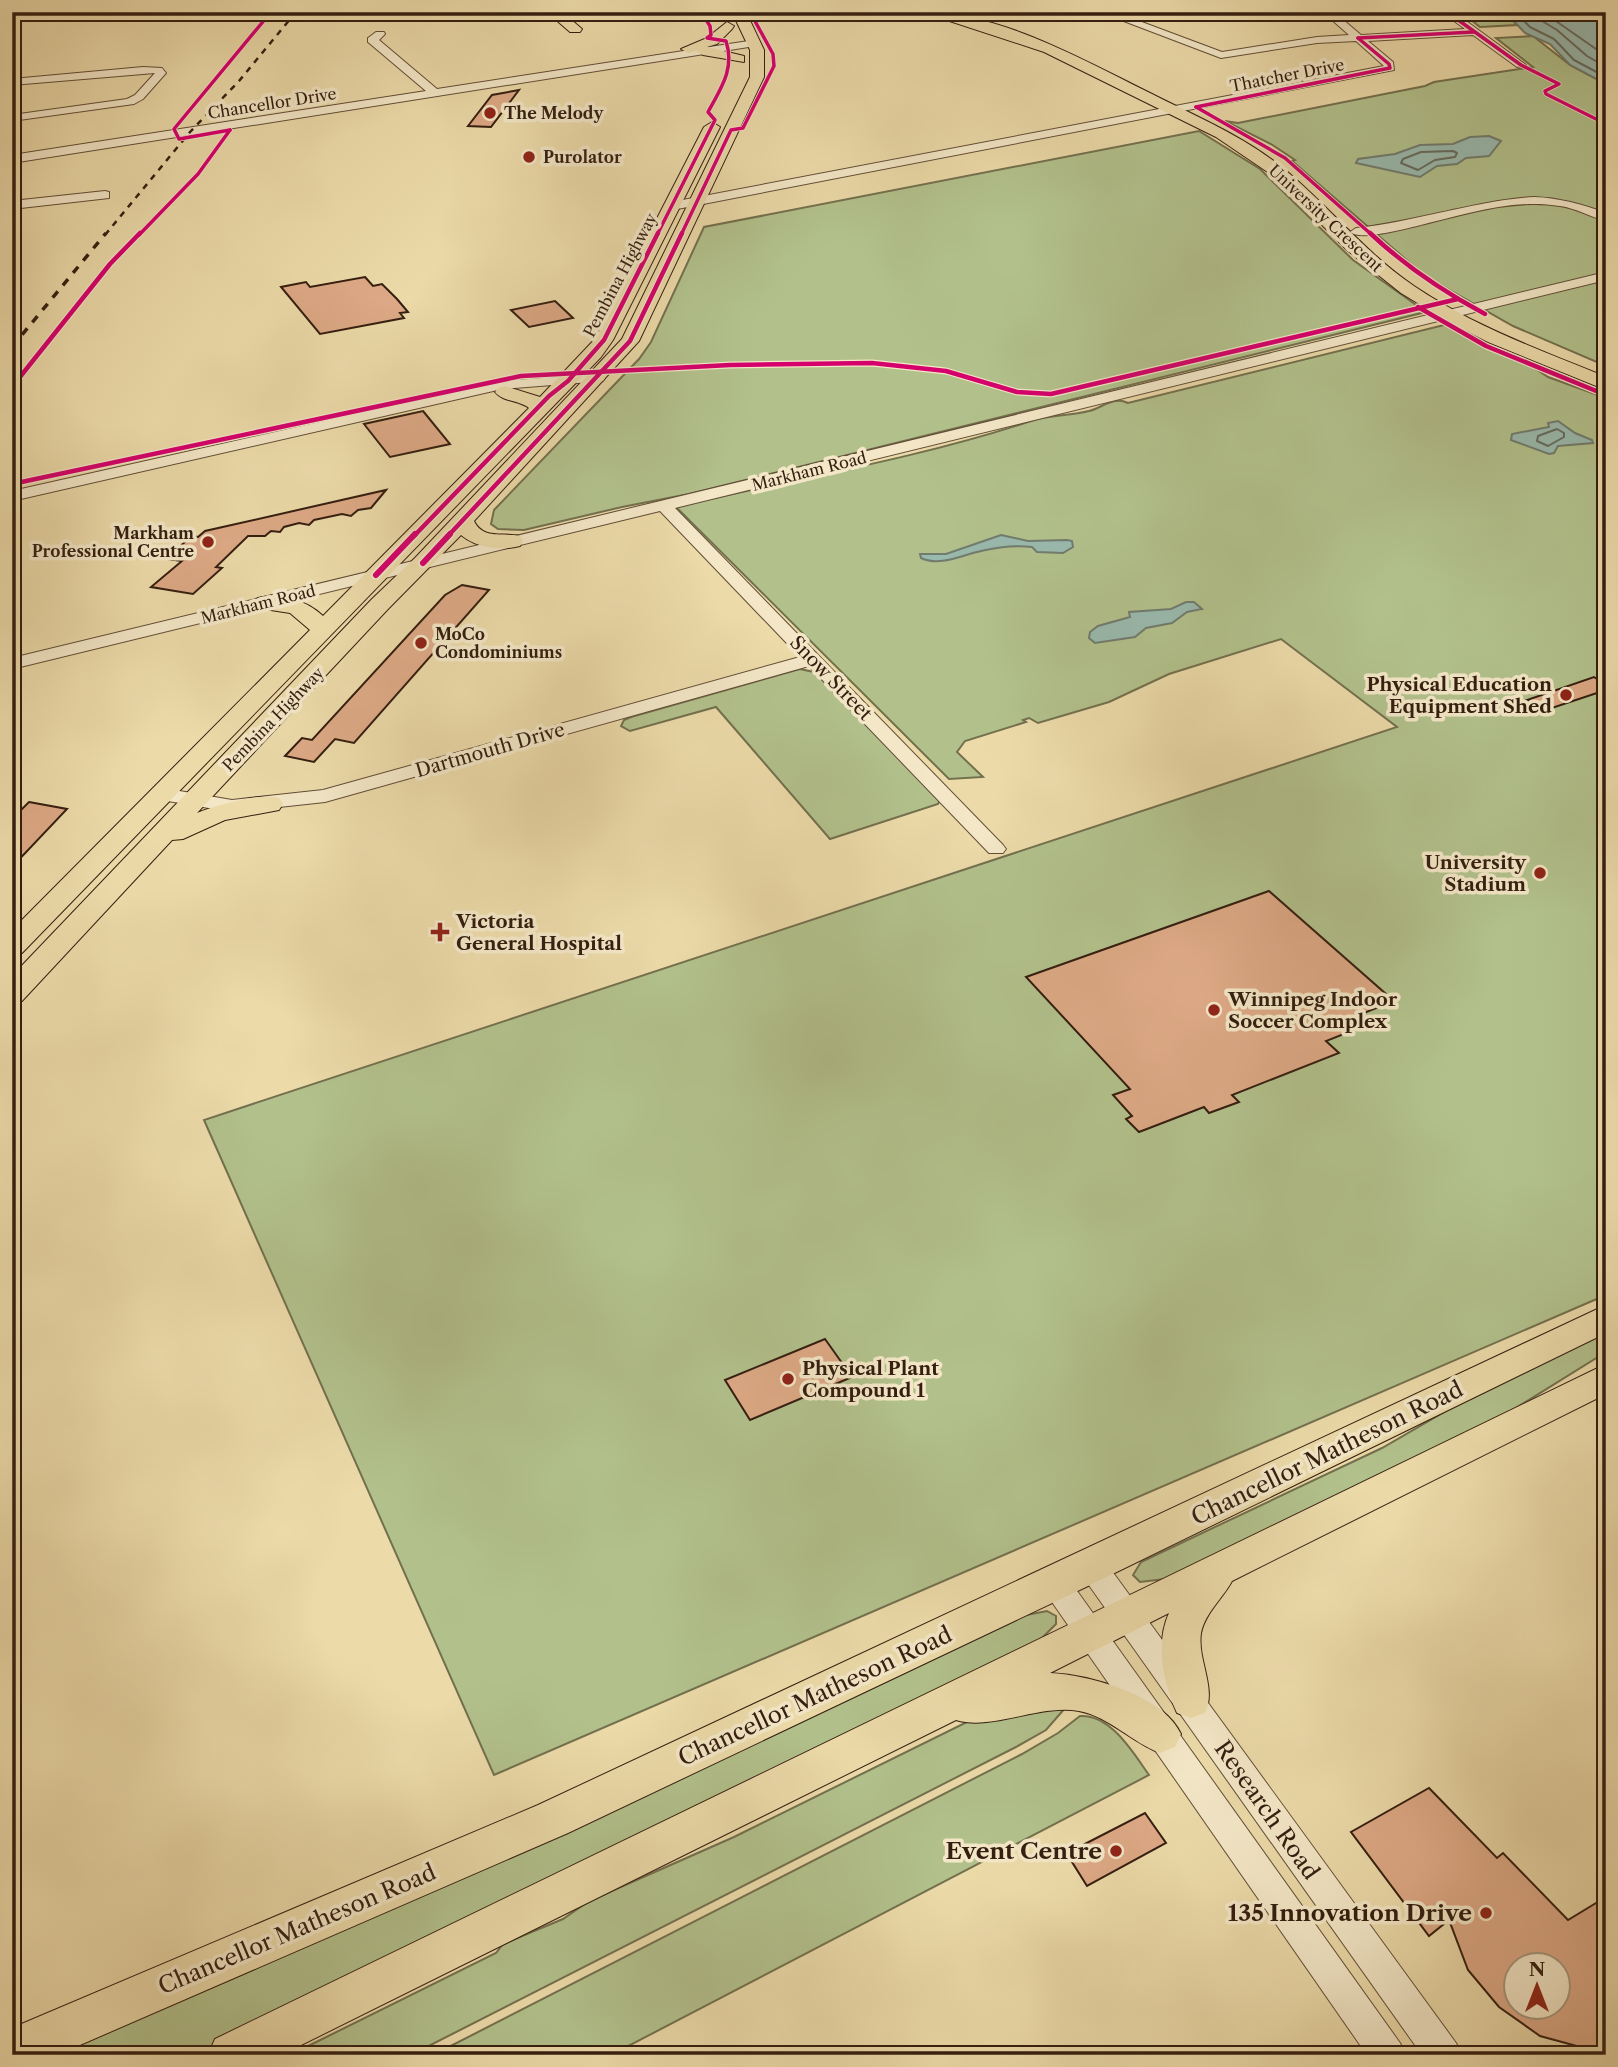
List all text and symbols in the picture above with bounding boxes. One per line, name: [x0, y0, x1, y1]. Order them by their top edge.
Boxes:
street label: Thatcher Drive: [1228, 54, 1346, 96]
street label: Chancellor Drive: [206, 83, 338, 123]
place label: The Melody: [504, 103, 604, 123]
marker: The Melody: [482, 105, 498, 121]
place label: Purolator: [543, 147, 622, 167]
marker: Purolator: [521, 149, 537, 165]
street label: University Crescent: [1265, 160, 1387, 276]
street label: Pembina Highway: [579, 209, 662, 340]
street label: Markham Road: [750, 447, 869, 495]
place label: Markham Professional Centre: [32, 523, 194, 561]
marker: Markham Professional Centre: [200, 534, 216, 550]
street label: Markham Road: [199, 580, 318, 628]
place label: MoCo Condominiums: [435, 624, 562, 662]
street label: Snow Street: [785, 631, 877, 725]
marker: MoCo Condominiums: [413, 635, 429, 651]
street label: Pembina Highway: [218, 662, 329, 775]
place label: Physical Education Equipment Shed: [1366, 673, 1552, 718]
marker: Physical Education Equipment Shed: [1558, 687, 1574, 703]
street label: Dartmouth Drive: [413, 718, 567, 782]
place label: University Stadium: [1425, 851, 1527, 896]
marker: University Stadium: [1532, 865, 1548, 881]
place label: Victoria General Hospital: [455, 910, 622, 955]
marker: Victoria General Hospital: [430, 922, 450, 942]
place label: Winnipeg Indoor Soccer Complex: [1227, 988, 1398, 1033]
marker: Winnipeg Indoor Soccer Complex: [1206, 1002, 1222, 1018]
place label: Physical Plant Compound 1: [802, 1357, 939, 1402]
marker: Physical Plant Compound 1: [780, 1371, 796, 1387]
street label: Chancellor Matheson Road: [1187, 1375, 1467, 1531]
street label: Chancellor Matheson Road: [674, 1620, 956, 1772]
street label: Research Road: [1209, 1735, 1325, 1885]
place label: Event Centre: [945, 1837, 1102, 1865]
marker: Event Centre: [1108, 1843, 1124, 1859]
street label: Chancellor Matheson Road: [154, 1858, 440, 2000]
place label: 135 Innovation Drive: [1228, 1899, 1472, 1927]
marker: 135 Innovation Drive: [1478, 1905, 1494, 1921]
north arrow: [1502, 1952, 1572, 2022]
text: N: [1529, 1958, 1545, 1981]

